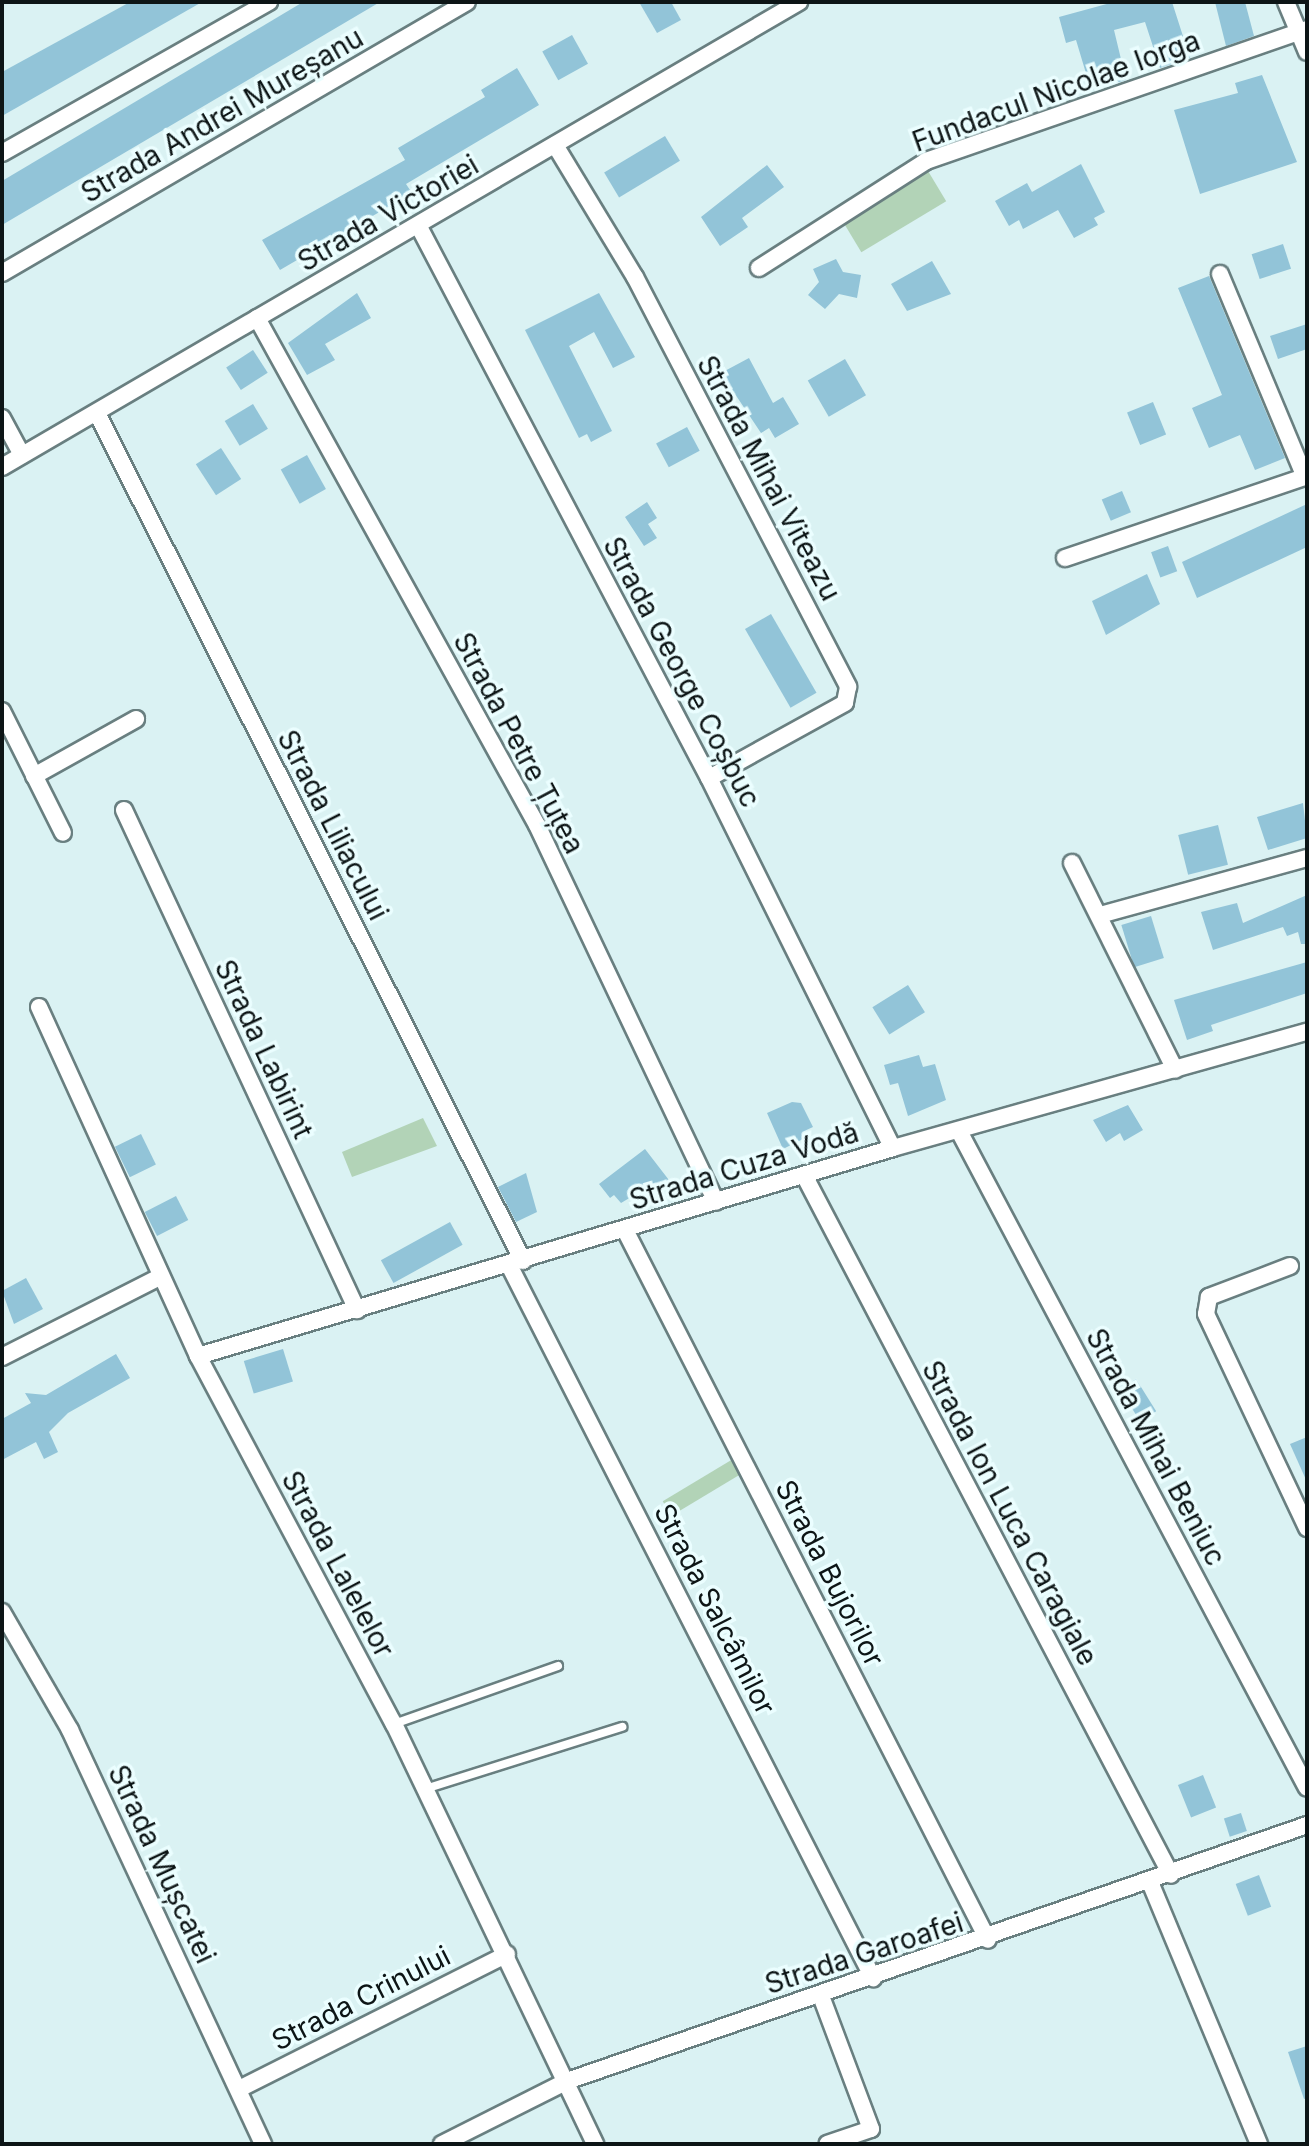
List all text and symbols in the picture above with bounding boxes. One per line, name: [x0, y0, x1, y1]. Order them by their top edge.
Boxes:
street label: Strada Andrei Mureșanu: [75, 20, 369, 210]
street label: Fundacul Nicolae Iorga: [908, 23, 1204, 159]
street label: Strada Victoriei: [292, 148, 484, 278]
street label: Strada Mihai Viteazu: [690, 350, 848, 606]
street label: Strada George Coșbuc: [596, 531, 768, 813]
street label: Strada Petre Țuțea: [447, 627, 591, 859]
street label: Strada Liliacului: [271, 724, 395, 926]
street label: Strada Labirint: [208, 954, 320, 1144]
street label: Strada Cuza Vodă: [625, 1115, 863, 1217]
street label: Strada Mihai Beniuc: [1079, 1323, 1233, 1571]
street label: Strada Ion Luca Caragiale: [915, 1355, 1105, 1671]
street label: Strada Lalelelor: [275, 1465, 401, 1663]
street label: Strada Bujorilor: [769, 1474, 891, 1672]
street label: Strada Salcâmilor: [647, 1498, 783, 1720]
street label: Strada Mușcatei: [101, 1760, 223, 1968]
street label: Strada Garoafei: [761, 1905, 967, 2001]
street label: Strada Crinului: [266, 1939, 456, 2057]

